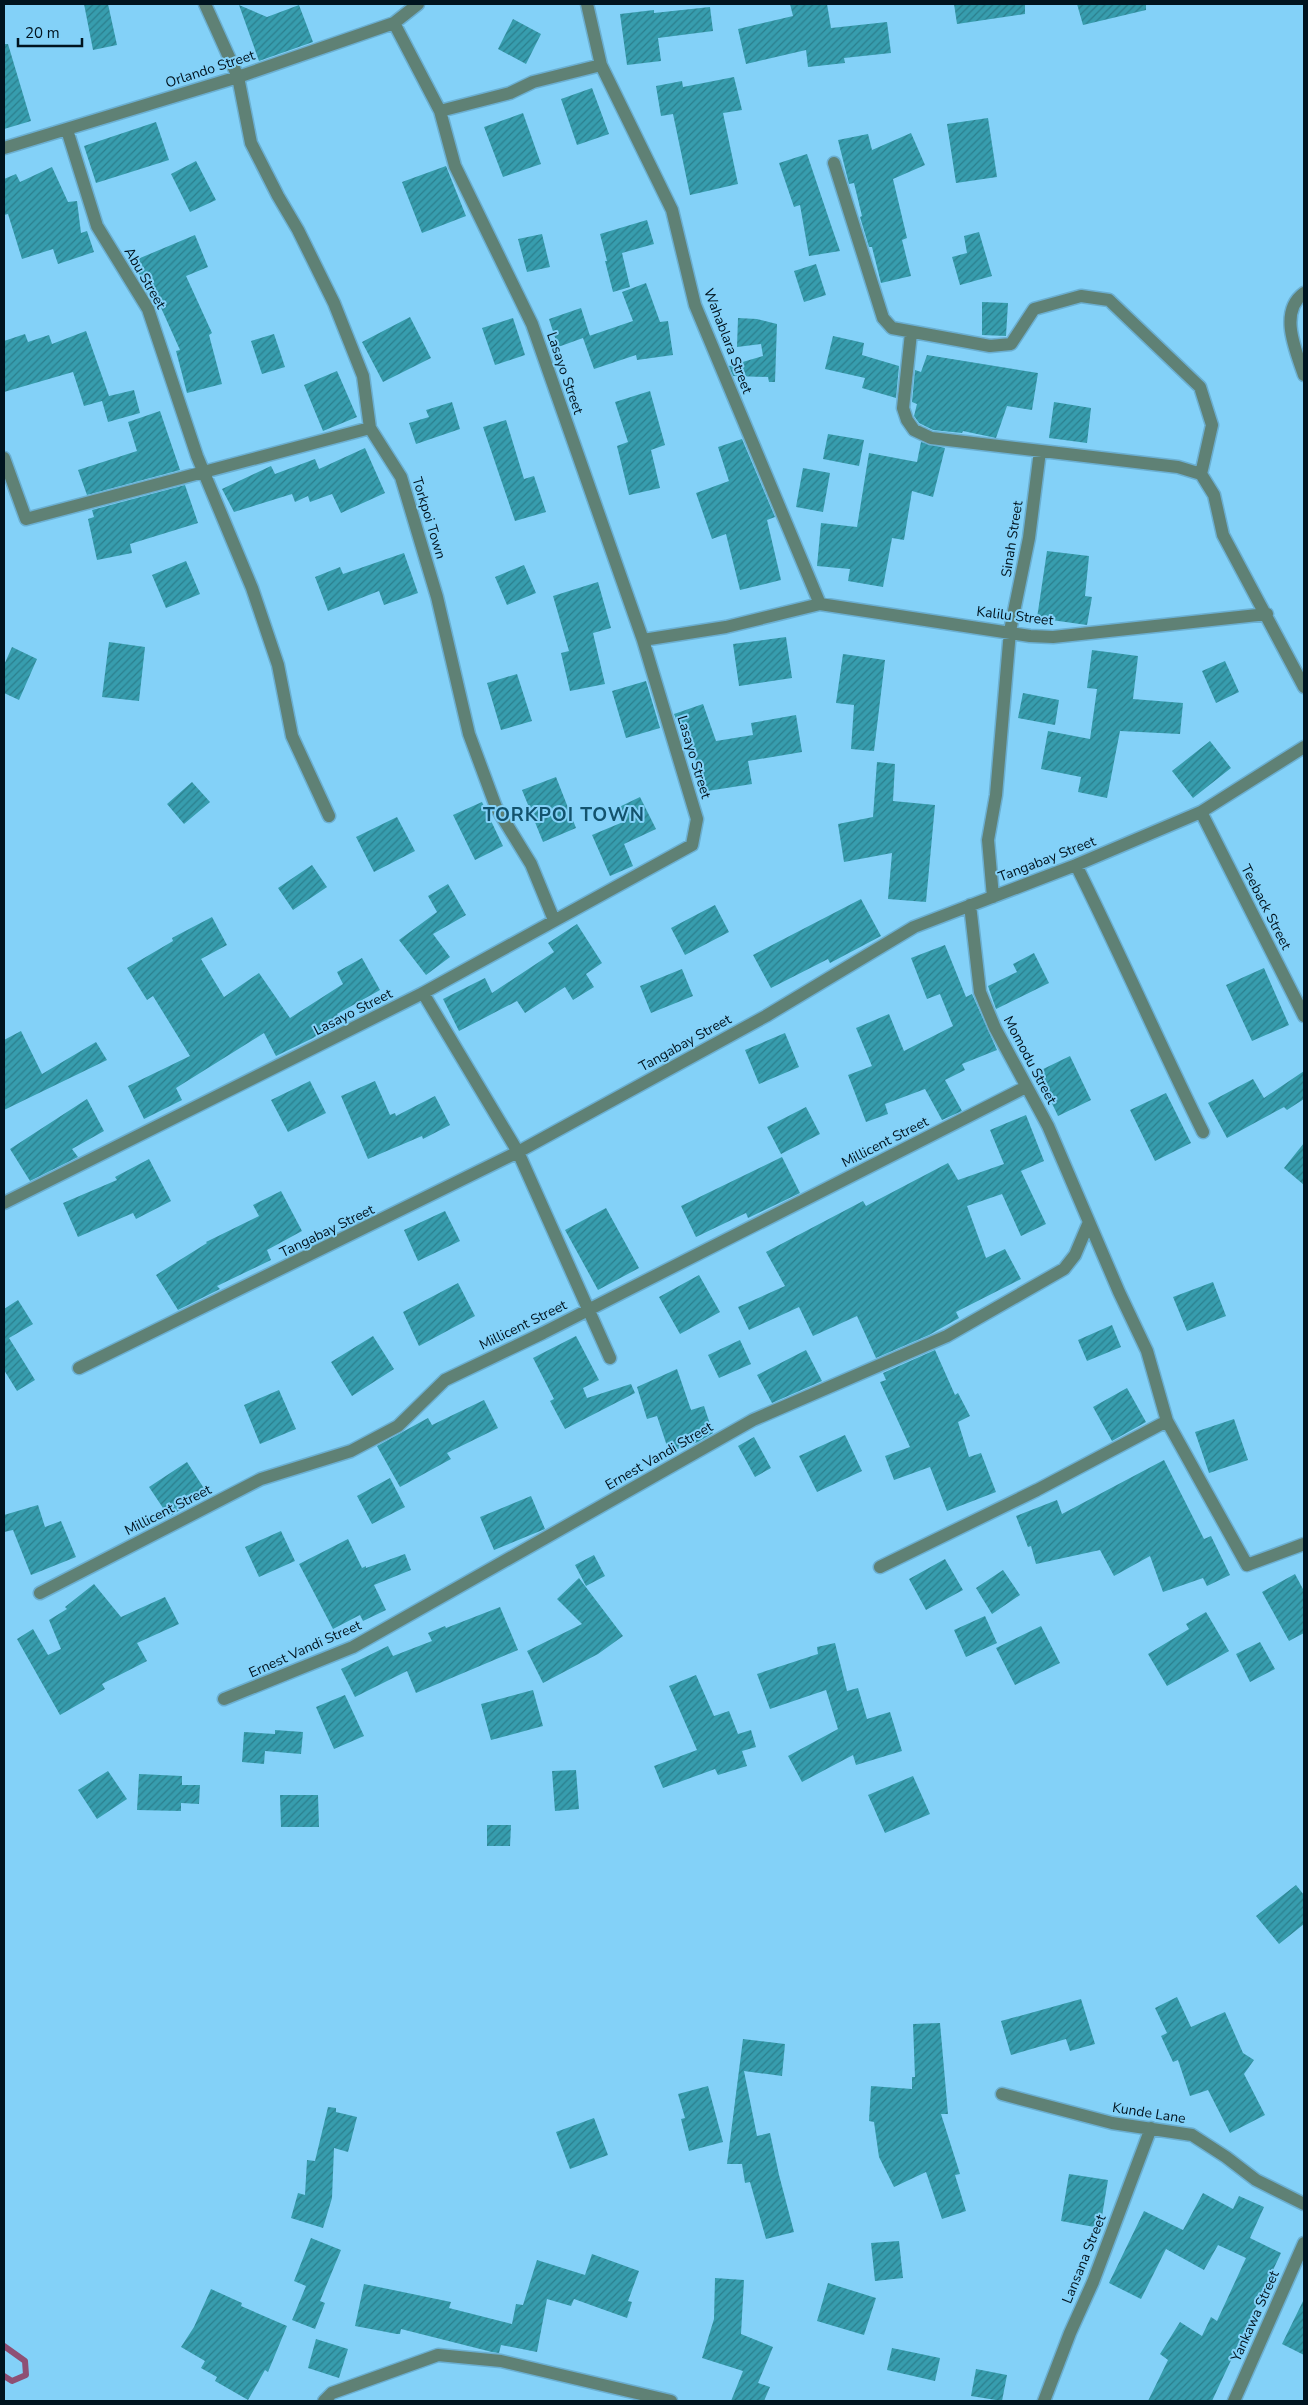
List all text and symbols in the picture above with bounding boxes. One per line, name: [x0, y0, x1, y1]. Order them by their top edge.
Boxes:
scale bar: [18, 15, 81, 47]
text: 20 m: [25, 23, 60, 43]
street label: Orlando Street: [163, 46, 257, 92]
street label: Abu Street: [120, 244, 170, 312]
street label: Wahablara Street: [699, 286, 757, 396]
street label: Lasayo Street: [542, 329, 588, 417]
street label: Torkpoi Town: [408, 475, 450, 561]
street label: Sinah Street: [997, 499, 1027, 579]
street label: Kalilu Street: [975, 602, 1055, 630]
street label: Lasayo Street: [672, 713, 716, 801]
district label: TORKPOI TOWN: [483, 802, 645, 828]
street label: Tangabay Street: [996, 832, 1099, 886]
street label: Teeback Street: [1236, 861, 1296, 953]
street label: Lasayo Street: [310, 984, 396, 1040]
street label: Tangabay Street: [635, 1010, 735, 1076]
street label: Momodu Street: [999, 1013, 1061, 1108]
street label: Millicent Street: [838, 1112, 932, 1172]
street label: Tangabay Street: [277, 1200, 377, 1262]
street label: Millicent Street: [476, 1296, 570, 1354]
street label: Ernest Vandi Street: [602, 1417, 716, 1495]
street label: Millicent Street: [121, 1480, 215, 1540]
street label: Ernest Vandi Street: [246, 1616, 364, 1682]
street label: Kunde Lane: [1111, 2098, 1187, 2128]
street label: Lansana Street: [1058, 2212, 1111, 2306]
street label: Yankawa Street: [1226, 2267, 1284, 2365]

